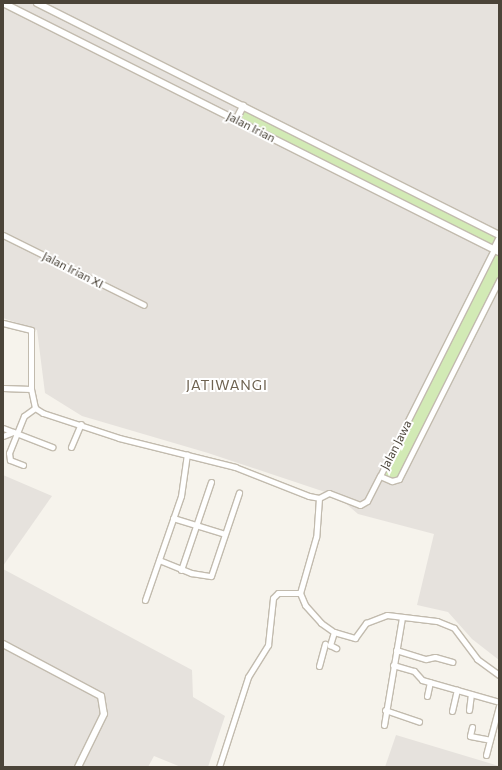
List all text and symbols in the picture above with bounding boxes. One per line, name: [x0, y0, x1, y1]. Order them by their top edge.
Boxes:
street label: Jalan Irian: [224, 109, 278, 145]
street label: Jalan Irian XI: [40, 249, 106, 291]
district label: JATIWANGI: [186, 377, 268, 393]
street label: Jalan Jawa: [377, 418, 415, 472]

